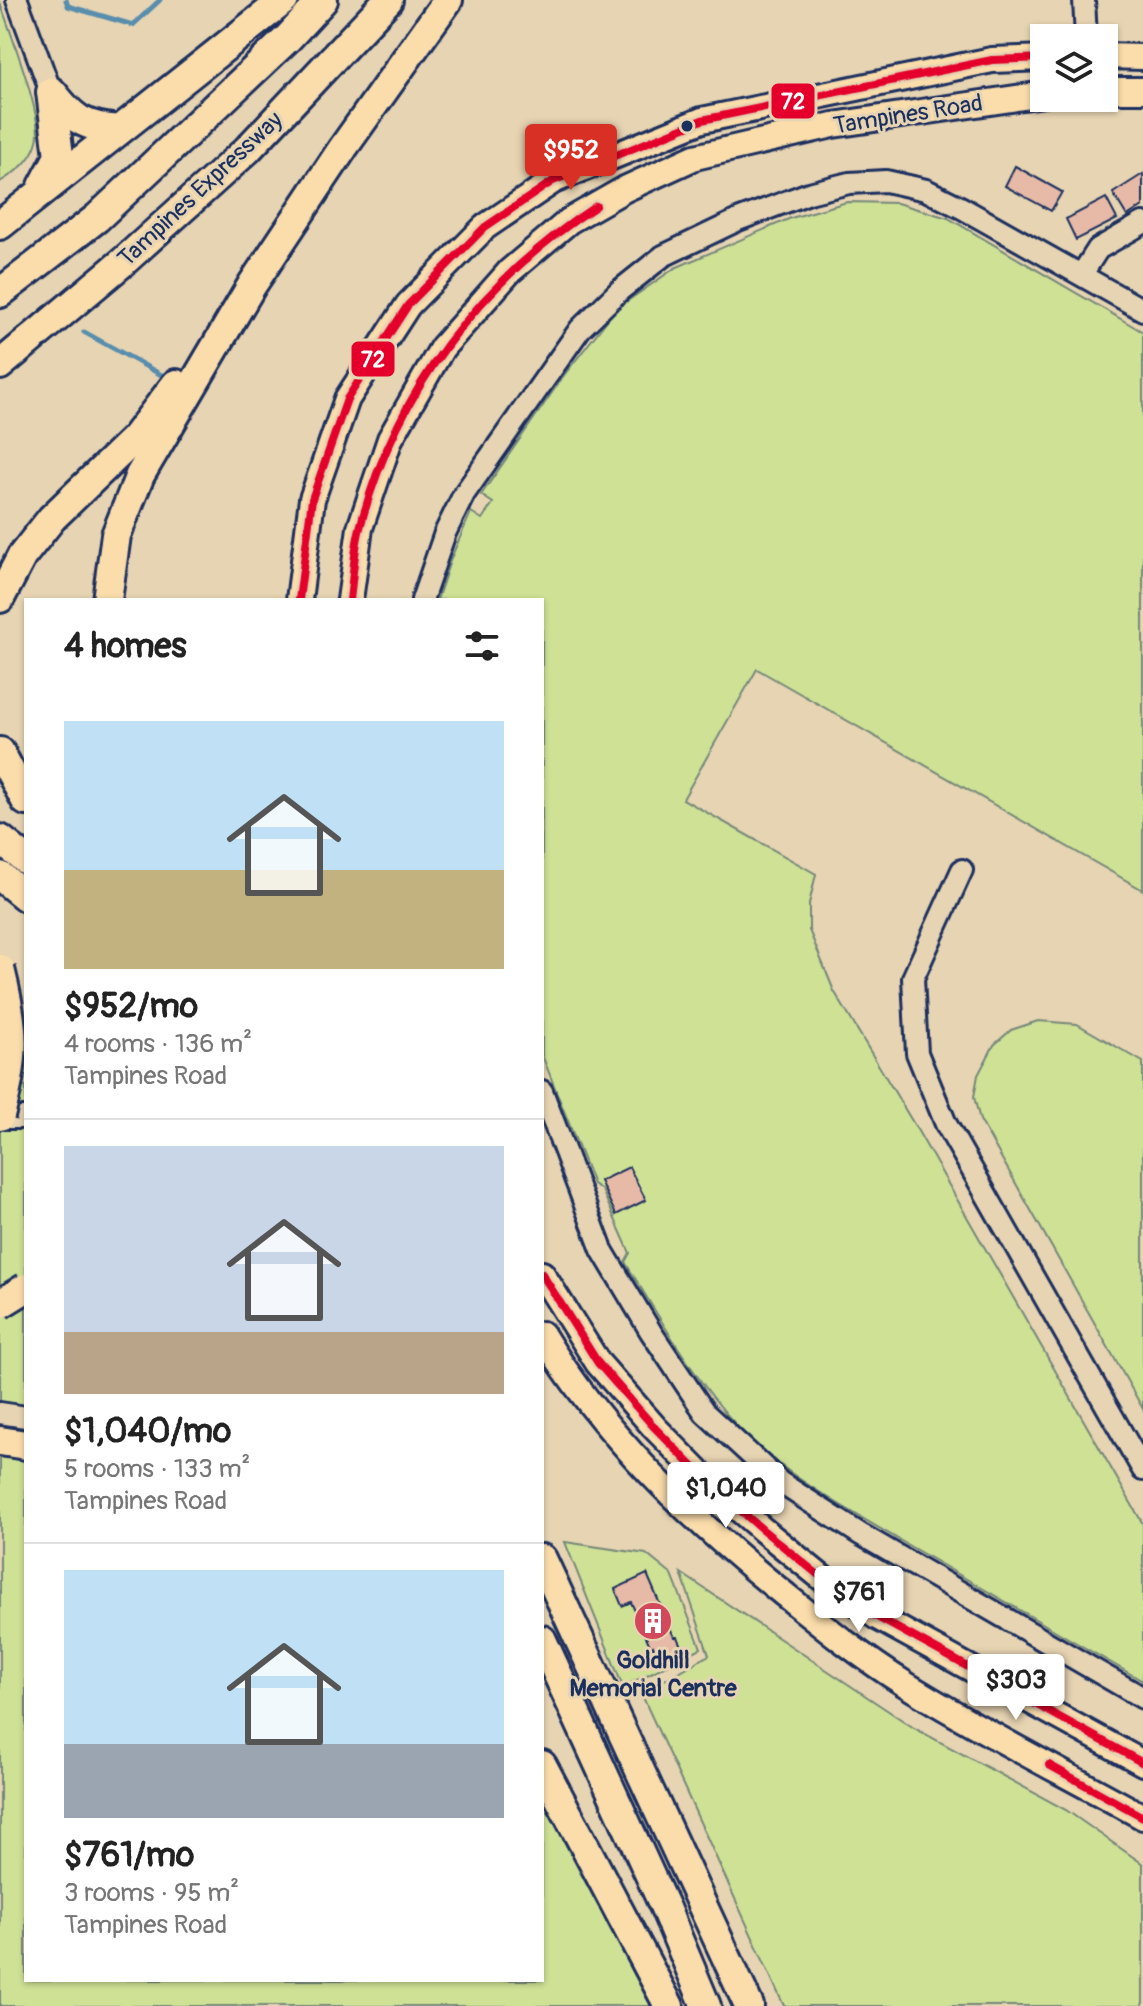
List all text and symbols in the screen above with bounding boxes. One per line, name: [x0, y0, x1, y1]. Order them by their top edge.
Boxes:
map controls: [1030, 24, 1118, 112]
button: layers: [1030, 24, 1118, 112]
line badge: 72: [770, 82, 816, 120]
text: 72: [781, 88, 805, 116]
street label: Tampines Road: [831, 88, 985, 141]
street label: Tampines Expressway: [112, 106, 289, 273]
unlabelled marker: [679, 118, 695, 134]
pin: $952: [524, 124, 618, 192]
text: $952: [543, 134, 599, 166]
line badge: 72: [350, 340, 396, 378]
text: 72: [361, 346, 385, 374]
icon: filters: [460, 624, 504, 668]
text: 4 homes: [64, 625, 186, 668]
icon: home: [212, 773, 356, 917]
text: $952/mo: [64, 985, 198, 1028]
text: 4 rooms · 136 m²: [64, 1028, 252, 1060]
text: Tampines Road: [64, 1060, 227, 1092]
icon: home: [212, 1198, 356, 1342]
text: $1,040/mo: [64, 1410, 231, 1453]
text: 5 rooms · 133 m²: [64, 1453, 250, 1485]
pin: $1,040: [661, 1462, 791, 1530]
text: $1,040: [685, 1472, 767, 1504]
text: Tampines Road: [64, 1485, 227, 1517]
pin: $761: [812, 1566, 906, 1634]
text: $761: [832, 1576, 886, 1608]
building icon: Goldhill Memorial Centre: [632, 1600, 674, 1642]
icon: home: [212, 1622, 356, 1766]
place label: Goldhill Memorial Centre: [569, 1646, 738, 1703]
pin: $303: [969, 1654, 1063, 1722]
text: $303: [986, 1664, 1046, 1696]
text: $761/mo: [64, 1834, 194, 1877]
text: 3 rooms · 95 m²: [64, 1877, 239, 1909]
text: Tampines Road: [64, 1909, 227, 1941]

